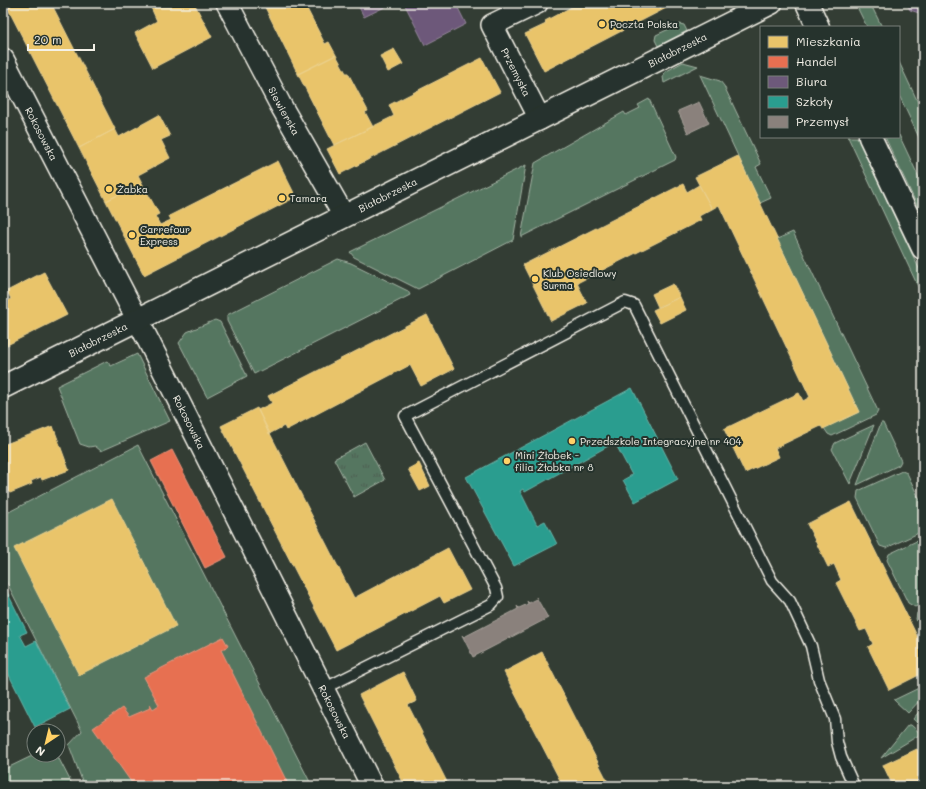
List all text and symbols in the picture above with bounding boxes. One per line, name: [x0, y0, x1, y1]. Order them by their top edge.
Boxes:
place label: Poczta Polska: [610, 17, 678, 31]
marker: Poczta Polska: [597, 19, 607, 29]
scale bar: [28, 26, 94, 52]
legend: [760, 26, 900, 138]
street label: Białobrzeska: [646, 29, 709, 70]
text: 20 m: [34, 31, 62, 47]
text: Mieszkania: [796, 33, 861, 49]
street label: Przemyska: [498, 46, 534, 99]
text: Handel: [796, 53, 837, 69]
text: Biura: [796, 73, 827, 89]
street label: Siewierska: [265, 84, 303, 138]
text: Szkoły: [796, 93, 833, 109]
street label: Rokosowska: [22, 104, 61, 163]
text: Przemysł: [796, 113, 849, 129]
street label: Białobrzeska: [356, 174, 419, 215]
place label: Żabka: [117, 182, 148, 196]
marker: Żabka: [104, 184, 114, 194]
place label: Tamara: [290, 191, 327, 205]
marker: Tamara: [277, 193, 287, 203]
place label: Carrefour Express: [140, 222, 190, 248]
marker: Carrefour Express: [127, 230, 137, 240]
place label: Klub Osiedlowy Surma: [543, 266, 616, 292]
marker: Klub Osiedlowy Surma: [530, 274, 540, 284]
street label: Białobrzeska: [66, 319, 130, 360]
street label: Rokosowska: [170, 393, 209, 451]
place label: Przedszkole Integracyjne nr 404: [580, 434, 742, 448]
marker: Przedszkole Integracyjne nr 404: [567, 436, 577, 446]
place label: Mini Żłobek - filia Żłobka nr 8: [515, 448, 594, 474]
marker: Mini Żłobek - filia Żłobka nr 8: [502, 456, 512, 466]
street label: Rokosowska: [315, 682, 354, 741]
north arrow: [26, 723, 66, 763]
text: N: [32, 743, 48, 760]

